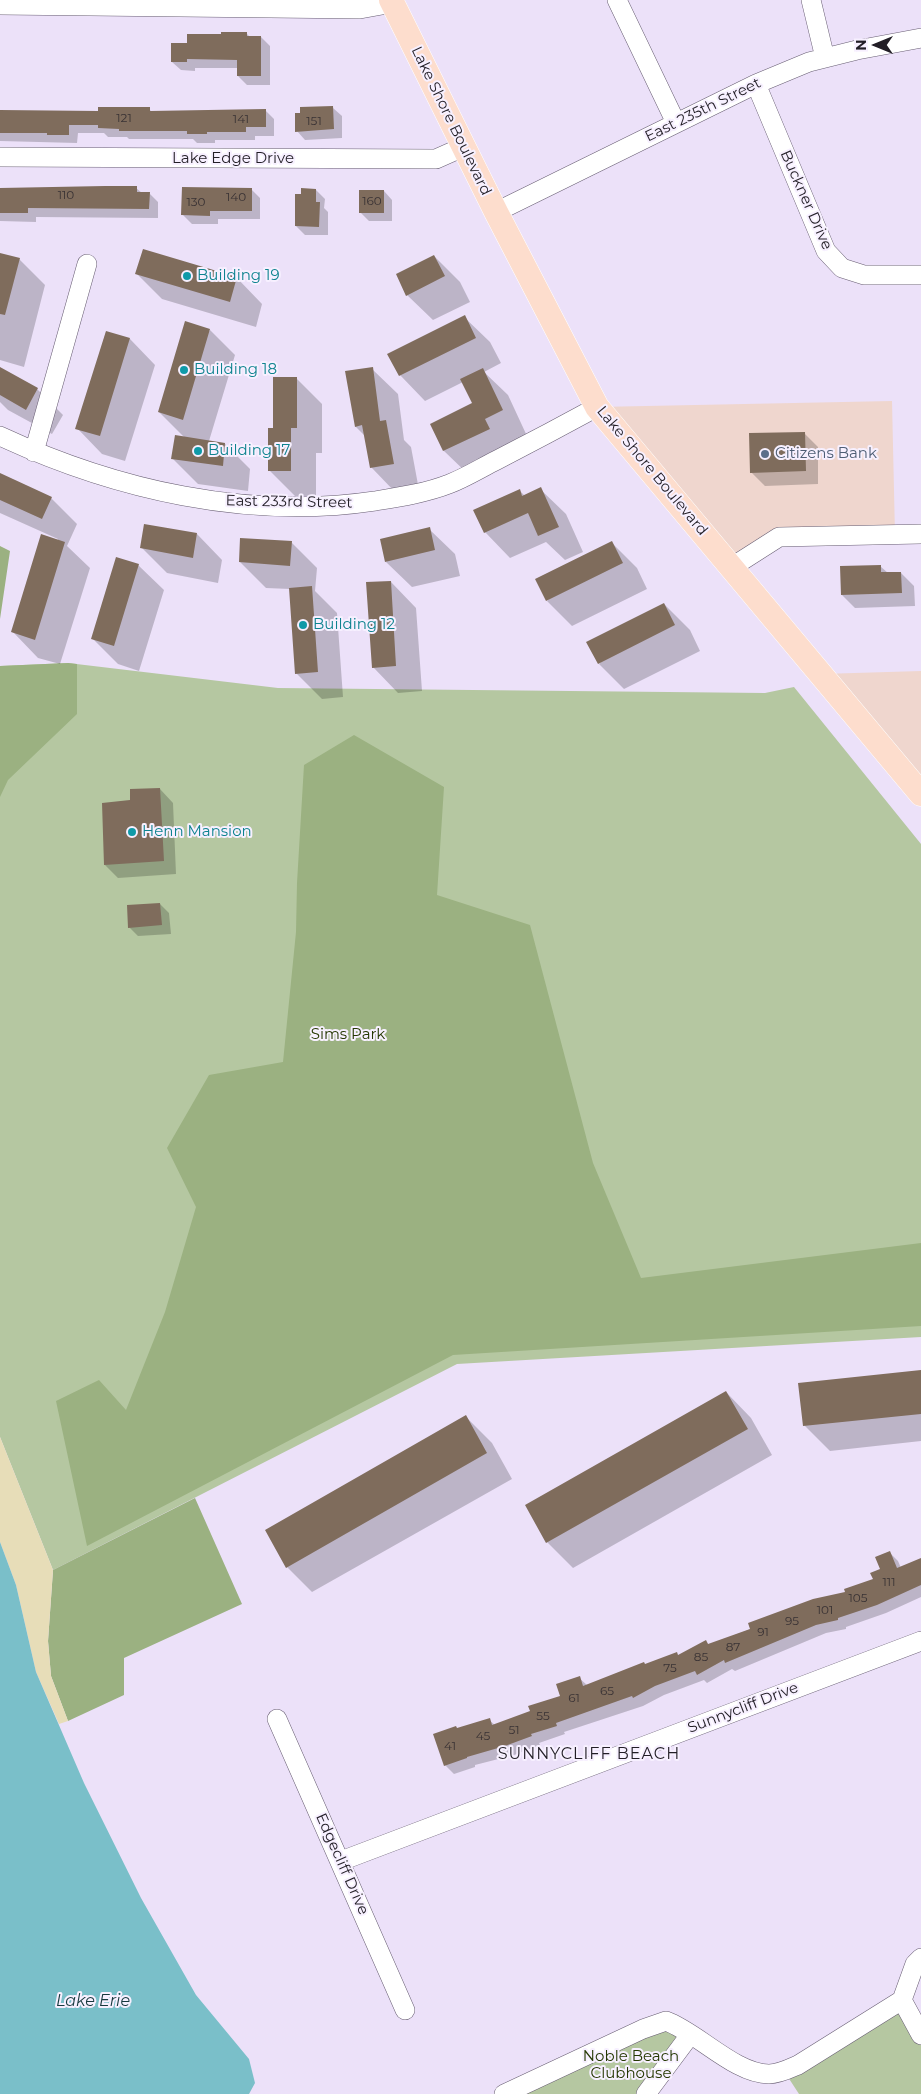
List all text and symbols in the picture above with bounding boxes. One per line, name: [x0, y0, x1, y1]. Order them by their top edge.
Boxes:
north arrow: [851, 20, 901, 70]
text: N: [852, 39, 870, 51]
street label: Lake Shore Boulevard: [407, 44, 495, 198]
street label: East 235th Street: [642, 74, 764, 146]
house number: 121: [116, 111, 132, 125]
house number: 141: [233, 112, 249, 126]
house number: 151: [306, 114, 322, 128]
street label: Buckner Drive: [776, 147, 836, 253]
street label: Lake Edge Drive: [172, 150, 294, 168]
house number: 110: [58, 188, 74, 202]
house number: 140: [226, 190, 246, 204]
house number: 160: [362, 194, 382, 208]
house number: 130: [186, 195, 206, 209]
place label: Building 19: [197, 267, 280, 285]
marker: Building 19: [181, 270, 193, 282]
place label: Building 18: [194, 361, 277, 379]
marker: Building 18: [178, 364, 190, 376]
street label: Lake Shore Boulevard: [593, 403, 711, 539]
place label: Building 17: [208, 442, 290, 460]
marker: Building 17: [192, 445, 204, 457]
place label: Citizens Bank: [775, 445, 877, 463]
marker: Citizens Bank: [759, 448, 771, 460]
street label: East 233rd Street: [225, 492, 353, 512]
place label: Building 12: [313, 616, 395, 634]
marker: Building 12: [297, 619, 309, 631]
place label: Henn Mansion: [142, 823, 252, 841]
marker: Henn Mansion: [126, 826, 138, 838]
park label: Sims Park: [311, 1026, 385, 1044]
house number: 111: [883, 1575, 895, 1589]
house number: 105: [848, 1591, 868, 1605]
house number: 101: [817, 1603, 833, 1617]
house number: 95: [785, 1614, 799, 1628]
house number: 91: [757, 1625, 769, 1639]
house number: 87: [726, 1640, 740, 1654]
house number: 85: [694, 1650, 708, 1664]
house number: 75: [663, 1661, 677, 1675]
street label: Sunnycliff Drive: [685, 1679, 801, 1737]
house number: 65: [600, 1684, 614, 1698]
house number: 61: [568, 1691, 580, 1705]
house number: 55: [536, 1709, 550, 1723]
house number: 51: [508, 1723, 520, 1737]
house number: 45: [476, 1729, 490, 1743]
house number: 41: [444, 1739, 456, 1753]
district label: SUNNYCLIFF BEACH: [496, 1744, 682, 1764]
street label: Edgecliff Drive: [312, 1810, 372, 1918]
water label: Lake Erie: [56, 1991, 130, 2011]
park label: Noble Beach Clubhouse: [583, 2048, 679, 2083]

